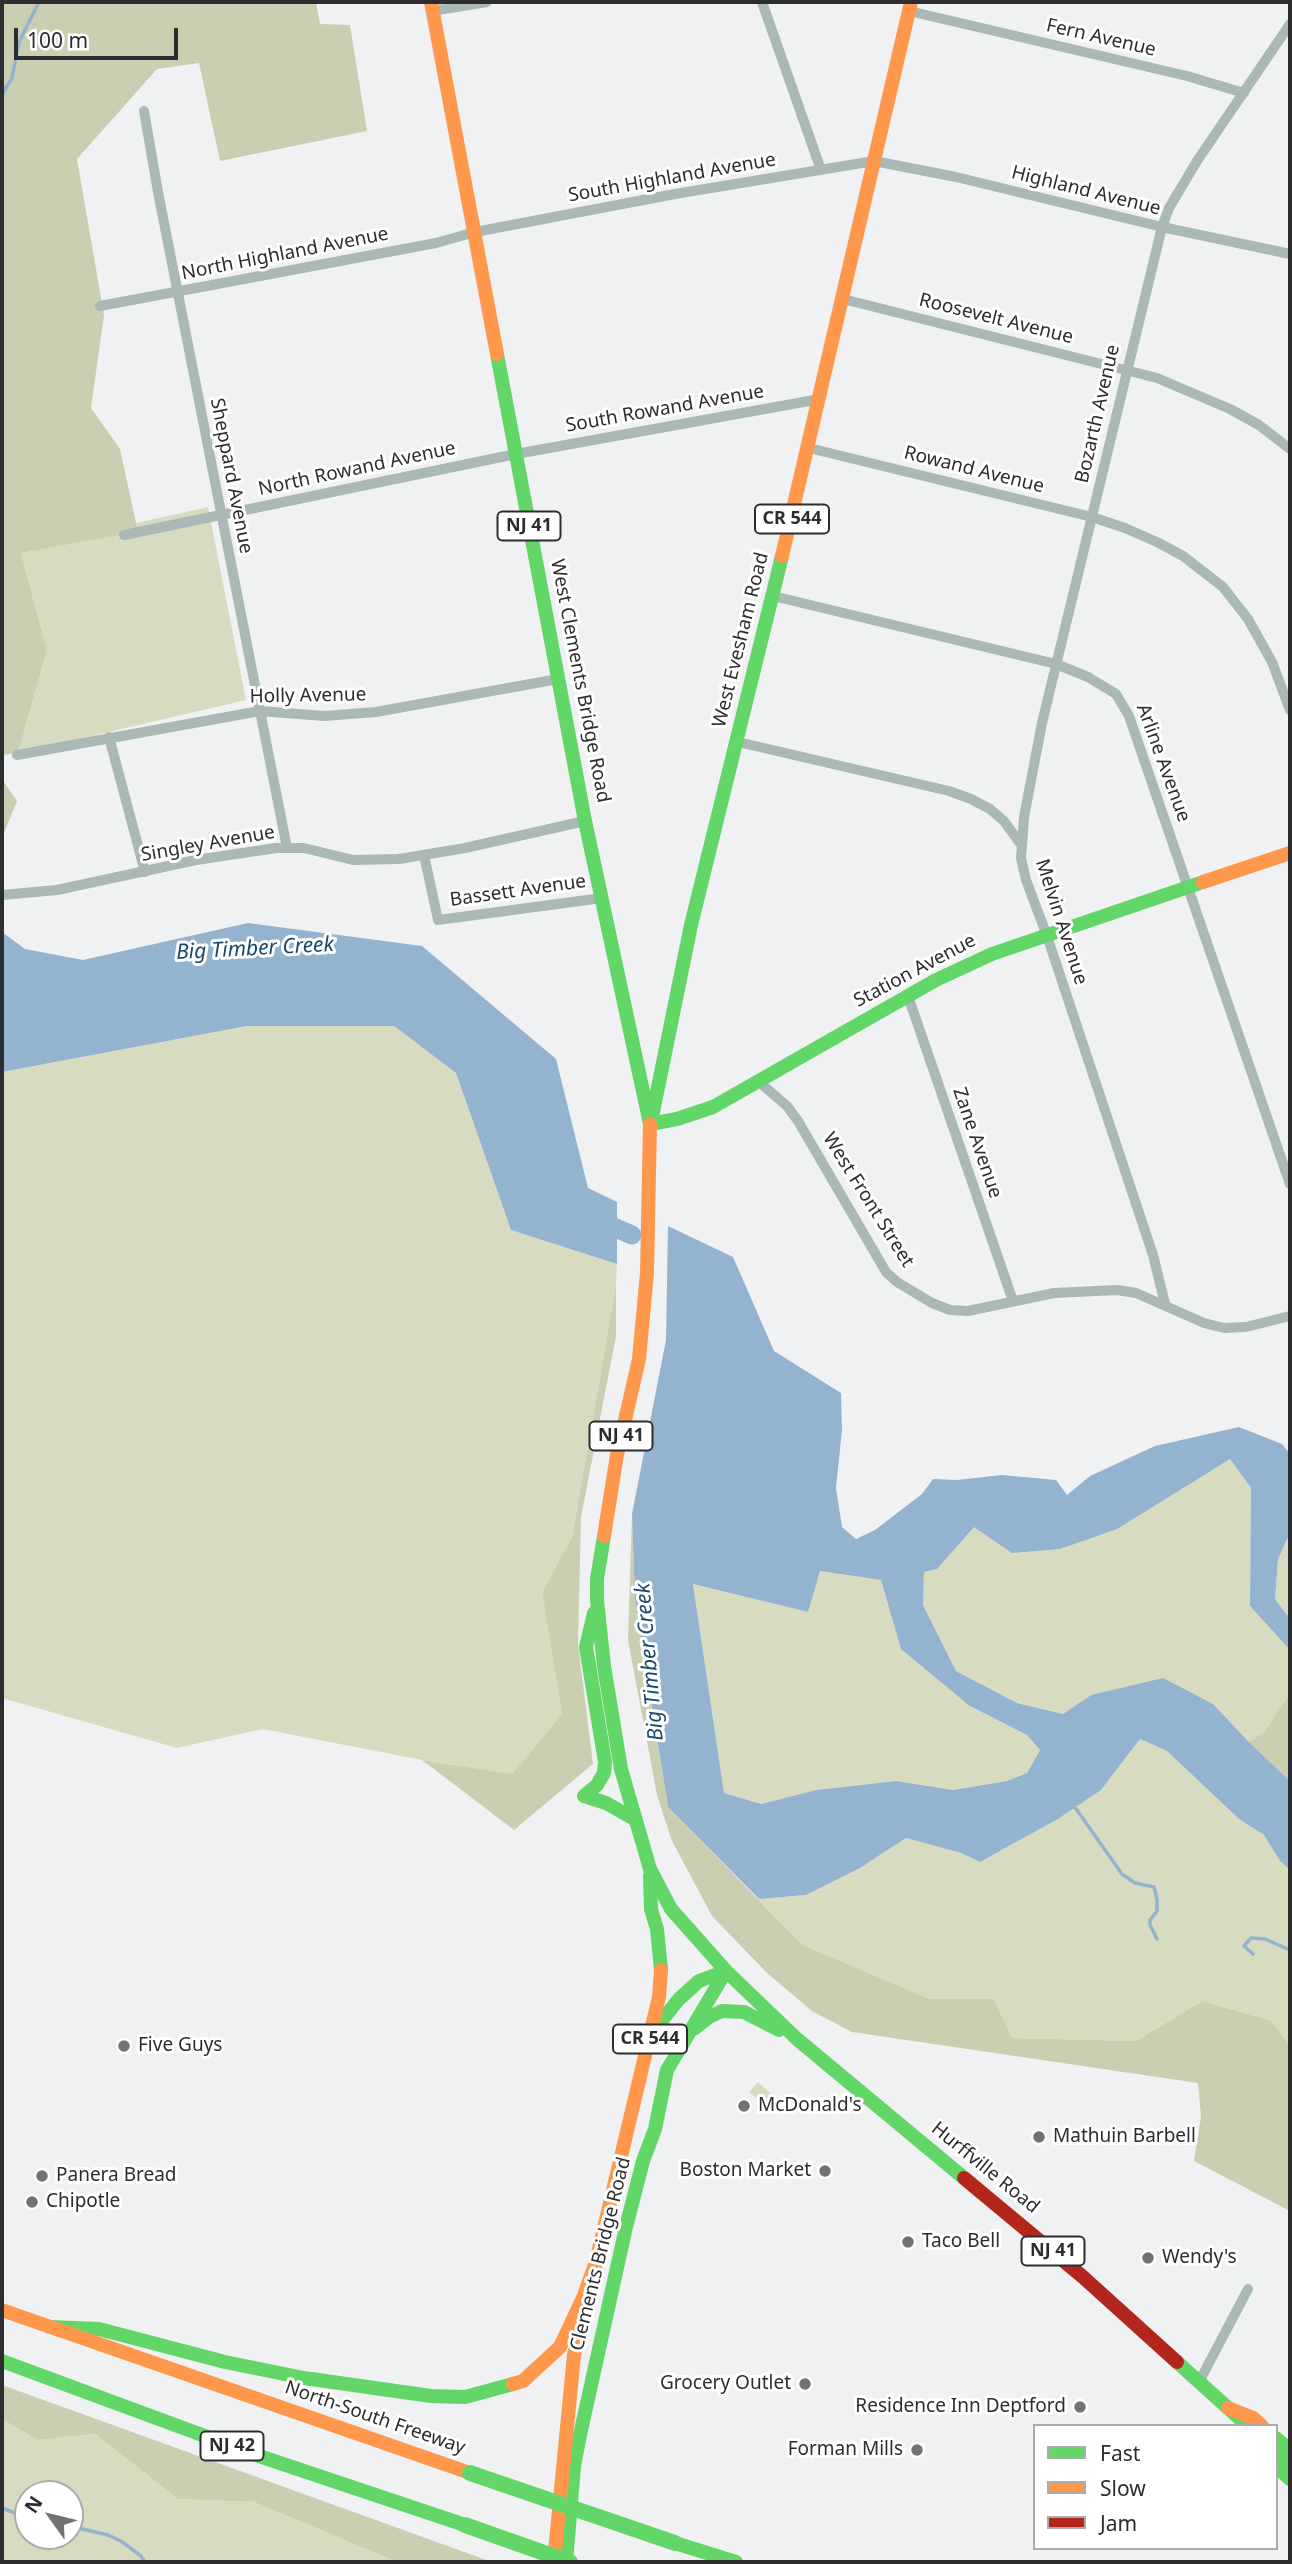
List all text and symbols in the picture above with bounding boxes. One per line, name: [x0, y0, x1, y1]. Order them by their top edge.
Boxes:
scale bar: [18, 14, 182, 58]
street label: Fern Avenue: [1044, 14, 1158, 62]
text: 100 m: [27, 26, 88, 54]
street label: South Highland Avenue: [566, 149, 778, 207]
street label: Highland Avenue: [1009, 161, 1163, 221]
street label: North Highland Avenue: [180, 223, 390, 285]
street label: Roosevelt Avenue: [917, 289, 1075, 349]
street label: Bozarth Avenue: [1071, 343, 1125, 485]
street label: South Rowand Avenue: [564, 380, 766, 438]
street label: Sheppard Avenue: [205, 396, 257, 556]
street label: North Rowand Avenue: [256, 437, 458, 501]
street label: Rowand Avenue: [902, 442, 1046, 498]
road number: CR 544: [755, 504, 829, 534]
road number: NJ 41: [498, 512, 560, 540]
street label: West Evesham Road: [708, 550, 774, 730]
street label: West Clements Bridge Road: [545, 557, 615, 805]
street label: Holly Avenue: [249, 684, 367, 708]
street label: Arline Avenue: [1131, 701, 1195, 825]
street label: Singley Avenue: [139, 821, 277, 867]
street label: Melvin Avenue: [1030, 856, 1092, 988]
street label: Bassett Avenue: [448, 870, 588, 912]
street label: Station Avenue: [850, 929, 980, 1013]
water label: Big Timber Creek: [175, 932, 335, 966]
street label: Zane Avenue: [947, 1085, 1007, 1201]
street label: West Front Street: [817, 1129, 919, 1271]
road number: NJ 41: [590, 1422, 652, 1450]
water label: Big Timber Creek: [631, 1582, 669, 1742]
road number: CR 544: [613, 2024, 687, 2054]
place label: Five Guys: [138, 2035, 222, 2057]
marker: Five Guys: [116, 2038, 132, 2054]
place label: McDonald's: [758, 2095, 862, 2117]
marker: McDonald's: [736, 2098, 752, 2114]
street label: Hurffville Road: [926, 2117, 1044, 2219]
place label: Mathuin Barbell: [1053, 2126, 1196, 2148]
marker: Mathuin Barbell: [1031, 2129, 1047, 2145]
street label: Clements Bridge Road: [566, 2155, 636, 2353]
place label: Boston Market: [680, 2160, 811, 2182]
marker: Boston Market: [817, 2163, 833, 2179]
place label: Panera Bread: [56, 2165, 177, 2187]
marker: Panera Bread: [34, 2168, 50, 2184]
place label: Chipotle: [46, 2191, 120, 2213]
marker: Chipotle: [24, 2194, 40, 2210]
place label: Taco Bell: [922, 2231, 1000, 2253]
marker: Taco Bell: [900, 2234, 916, 2250]
road number: NJ 41: [1021, 2236, 1084, 2266]
place label: Wendy's: [1162, 2247, 1237, 2269]
marker: Wendy's: [1140, 2250, 1156, 2266]
place label: Grocery Outlet: [660, 2373, 791, 2395]
street label: North-South Freeway: [282, 2376, 468, 2460]
marker: Grocery Outlet: [797, 2376, 813, 2392]
place label: Residence Inn Deptford: [855, 2396, 1066, 2418]
marker: Residence Inn Deptford: [1072, 2399, 1088, 2415]
legend: [1033, 2424, 1278, 2550]
road number: NJ 42: [201, 2432, 264, 2460]
place label: Forman Mills: [788, 2439, 903, 2461]
text: Fast: [1100, 2439, 1140, 2467]
marker: Forman Mills: [909, 2442, 925, 2458]
text: Slow: [1100, 2474, 1146, 2502]
north arrow: [14, 2480, 84, 2550]
text: N: [18, 2491, 48, 2518]
text: Jam: [1100, 2509, 1137, 2537]

